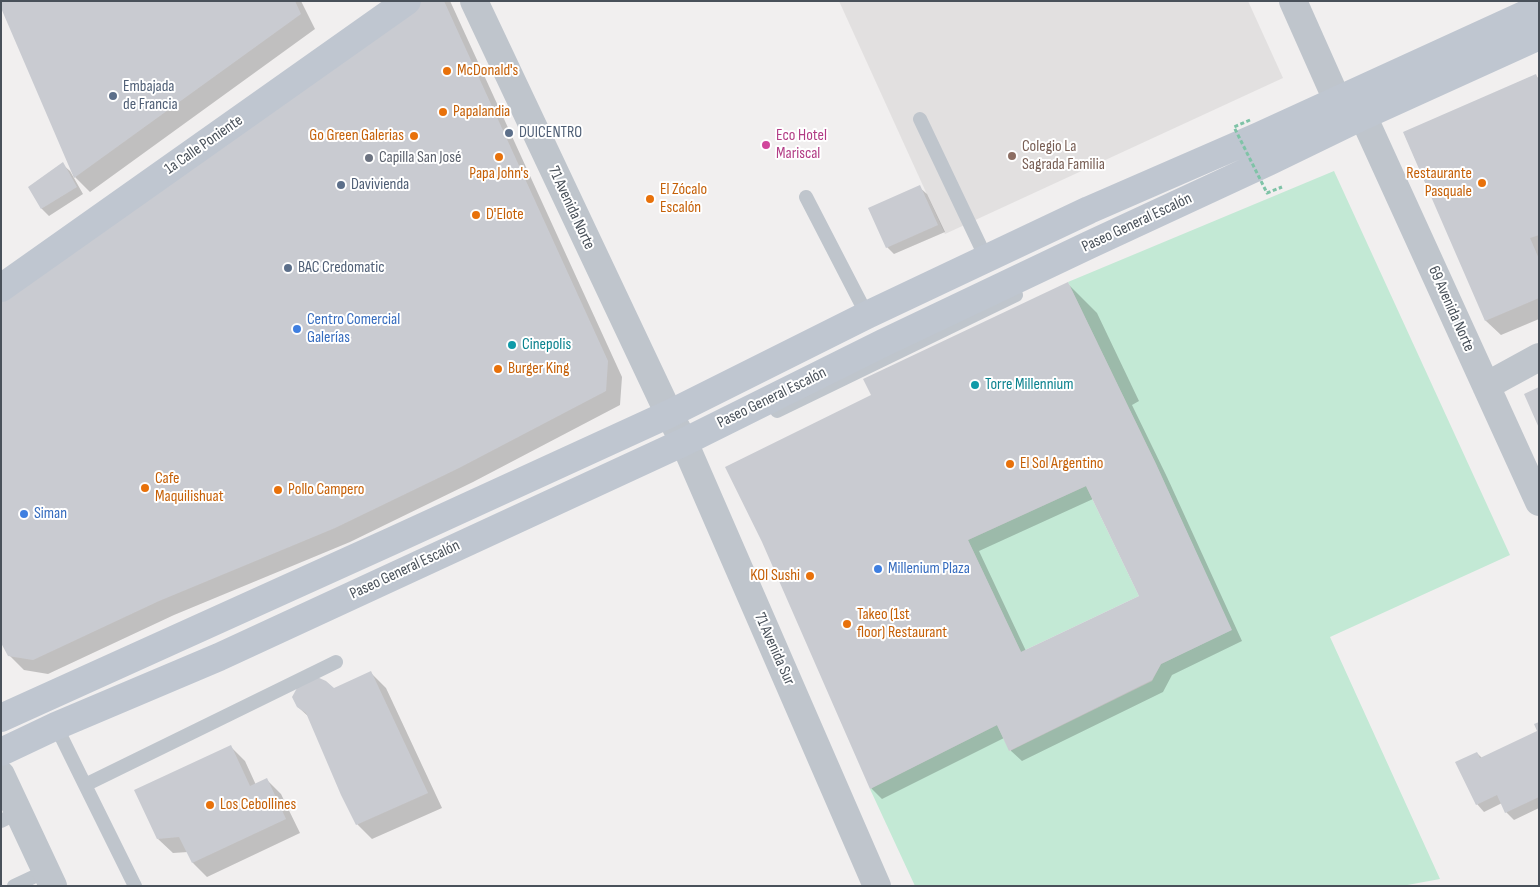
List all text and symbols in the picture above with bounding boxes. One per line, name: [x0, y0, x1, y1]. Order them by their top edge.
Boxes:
place label: McDonald's: [457, 61, 518, 81]
marker: McDonald's: [441, 65, 453, 77]
place label: Embajada de Francia: [123, 77, 178, 115]
marker: Embajada de Francia: [107, 90, 119, 102]
place label: Papalandia: [453, 102, 510, 122]
marker: Papalandia: [437, 106, 449, 118]
street label: 1a Calle Poniente: [161, 111, 247, 179]
place label: DUICENTRO: [519, 123, 582, 143]
place label: Go Green Galerias: [309, 126, 404, 146]
place label: Eco Hotel Mariscal: [776, 126, 827, 164]
marker: DUICENTRO: [503, 127, 515, 139]
marker: Go Green Galerias: [408, 130, 420, 142]
place label: Colegio La Sagrada Familia: [1022, 137, 1105, 175]
marker: Eco Hotel Mariscal: [760, 139, 772, 151]
place label: Capilla San José: [379, 148, 461, 168]
marker: Colegio La Sagrada Familia: [1006, 150, 1018, 162]
marker: Papa John's: [493, 151, 505, 163]
marker: Capilla San José: [363, 152, 375, 164]
street label: 71 Avenida Norte: [543, 163, 599, 253]
place label: Papa John's: [469, 164, 529, 184]
place label: Restaurante Pasquale: [1406, 164, 1472, 202]
place label: Davivienda: [351, 175, 409, 195]
marker: Restaurante Pasquale: [1476, 177, 1488, 189]
marker: Davivienda: [335, 179, 347, 191]
place label: El Zócalo Escalón: [660, 180, 707, 218]
street label: Paseo General Escalón: [1079, 189, 1195, 257]
marker: El Zócalo Escalón: [644, 193, 656, 205]
place label: D'Elote: [486, 205, 524, 225]
marker: D'Elote: [470, 209, 482, 221]
place label: BAC Credomatic: [298, 258, 385, 278]
marker: BAC Credomatic: [282, 262, 294, 274]
street label: 69 Avenida Norte: [1424, 263, 1478, 355]
place label: Centro Comercial Galerías: [307, 310, 400, 348]
marker: Centro Comercial Galerías: [291, 323, 303, 335]
place label: Cinepolis: [522, 335, 571, 355]
marker: Cinepolis: [506, 339, 518, 351]
place label: Burger King: [508, 359, 569, 379]
marker: Burger King: [492, 363, 504, 375]
street label: Paseo General Escalón: [714, 363, 830, 433]
place label: Torre Millennium: [985, 375, 1073, 395]
marker: Torre Millennium: [969, 379, 981, 391]
place label: El Sol Argentino: [1020, 454, 1103, 474]
marker: El Sol Argentino: [1004, 458, 1016, 470]
place label: Cafe Maquilishuat: [155, 469, 224, 507]
place label: Pollo Campero: [288, 480, 364, 500]
marker: Cafe Maquilishuat: [139, 482, 151, 494]
marker: Pollo Campero: [272, 484, 284, 496]
place label: Siman: [34, 504, 67, 524]
marker: Siman: [18, 508, 30, 520]
street label: Paseo General Escalón: [347, 536, 463, 604]
place label: Millenium Plaza: [888, 559, 970, 579]
marker: Millenium Plaza: [872, 563, 884, 575]
place label: KOI Sushi: [750, 566, 800, 586]
marker: KOI Sushi: [804, 570, 816, 582]
place label: Takeo (1st floor) Restaurant: [857, 605, 947, 643]
street label: 71 Avenida Sur: [750, 610, 798, 688]
marker: Takeo (1st floor) Restaurant: [841, 618, 853, 630]
place label: Los Cebollines: [220, 795, 296, 815]
marker: Los Cebollines: [204, 799, 216, 811]

